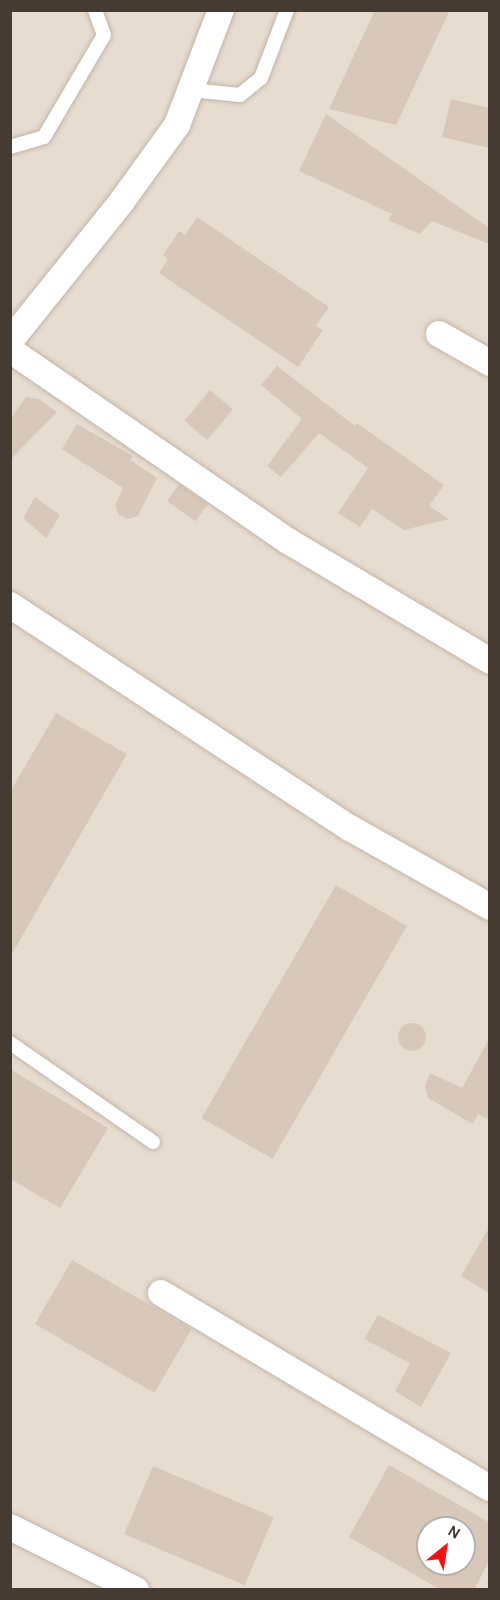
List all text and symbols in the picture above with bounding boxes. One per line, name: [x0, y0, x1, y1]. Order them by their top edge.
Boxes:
north arrow: [416, 1516, 476, 1576]
text: N: [445, 1522, 463, 1542]

